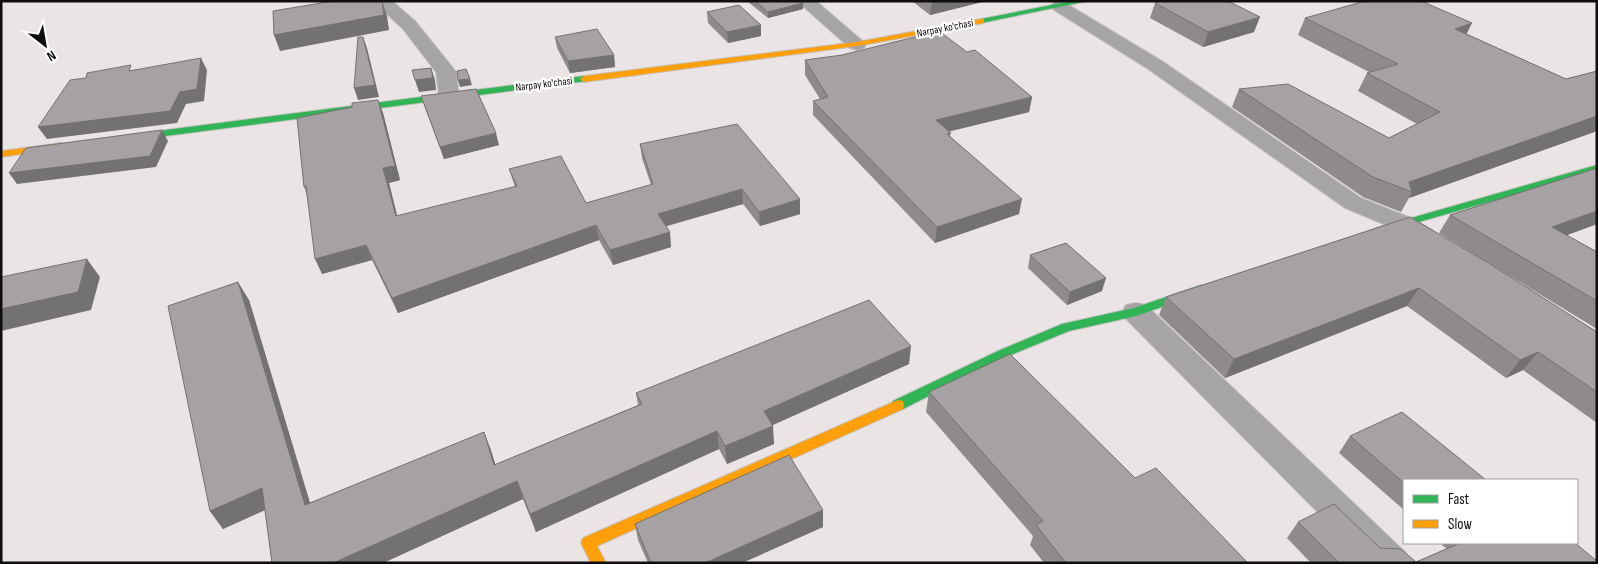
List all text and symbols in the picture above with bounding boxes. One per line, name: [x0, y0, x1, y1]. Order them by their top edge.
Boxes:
street label: Narpay ko'chasi: [916, 16, 974, 40]
north arrow: [20, 20, 70, 70]
text: N: [44, 47, 59, 65]
street label: Narpay ko'chasi: [515, 74, 573, 94]
legend: [1403, 479, 1578, 544]
text: Fast: [1448, 490, 1470, 509]
text: Slow: [1448, 515, 1472, 534]

